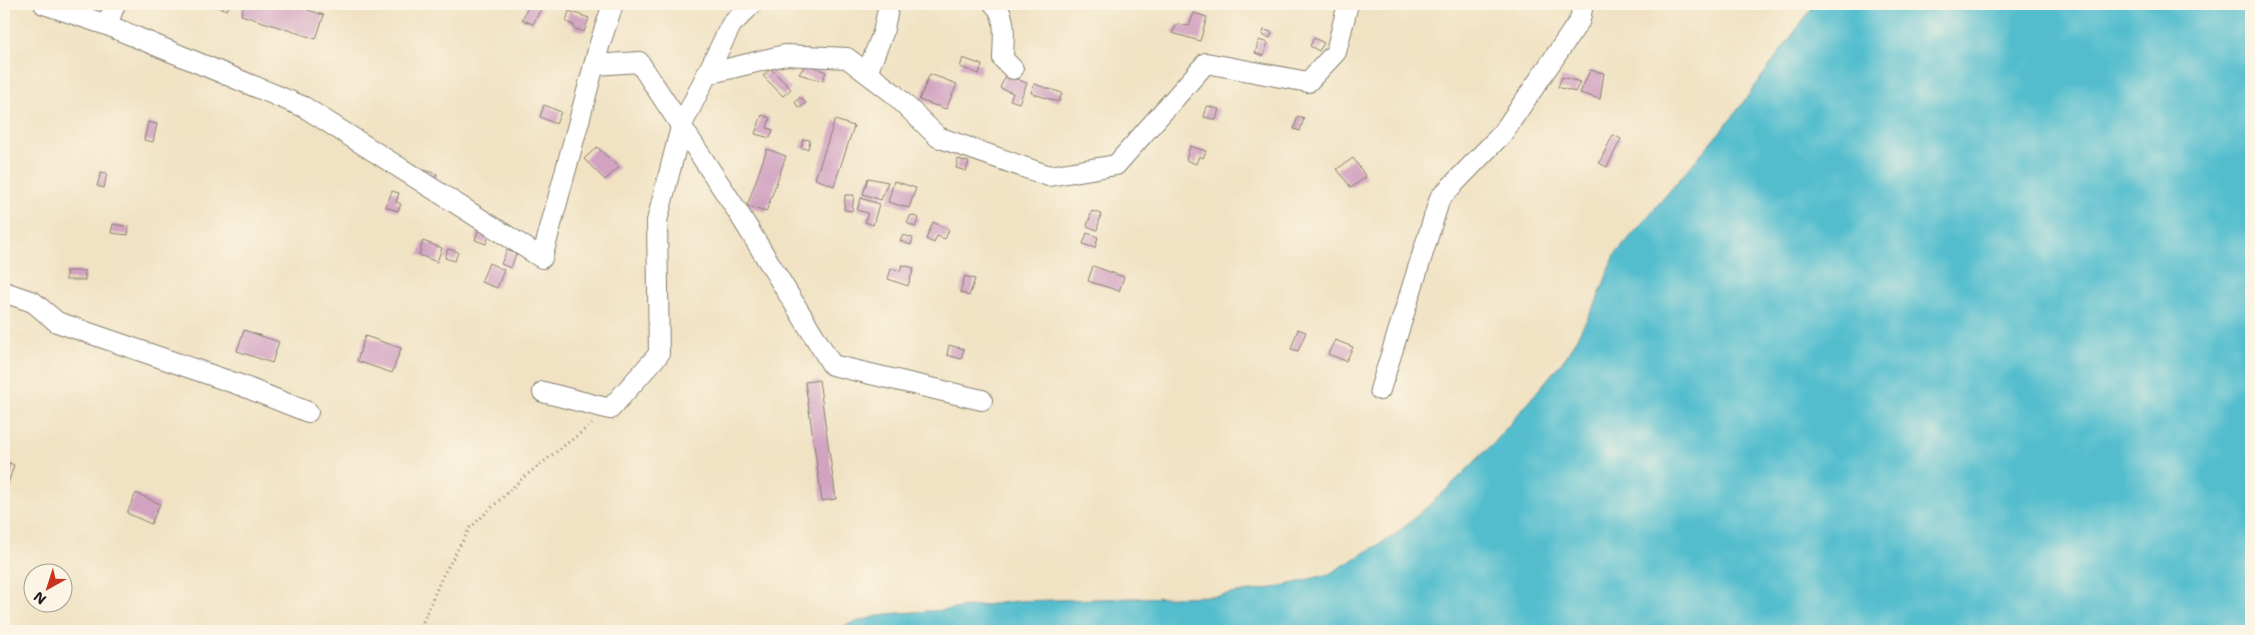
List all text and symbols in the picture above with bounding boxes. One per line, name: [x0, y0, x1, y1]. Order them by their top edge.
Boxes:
north arrow: [22, 562, 72, 612]
text: N: [30, 588, 50, 609]

